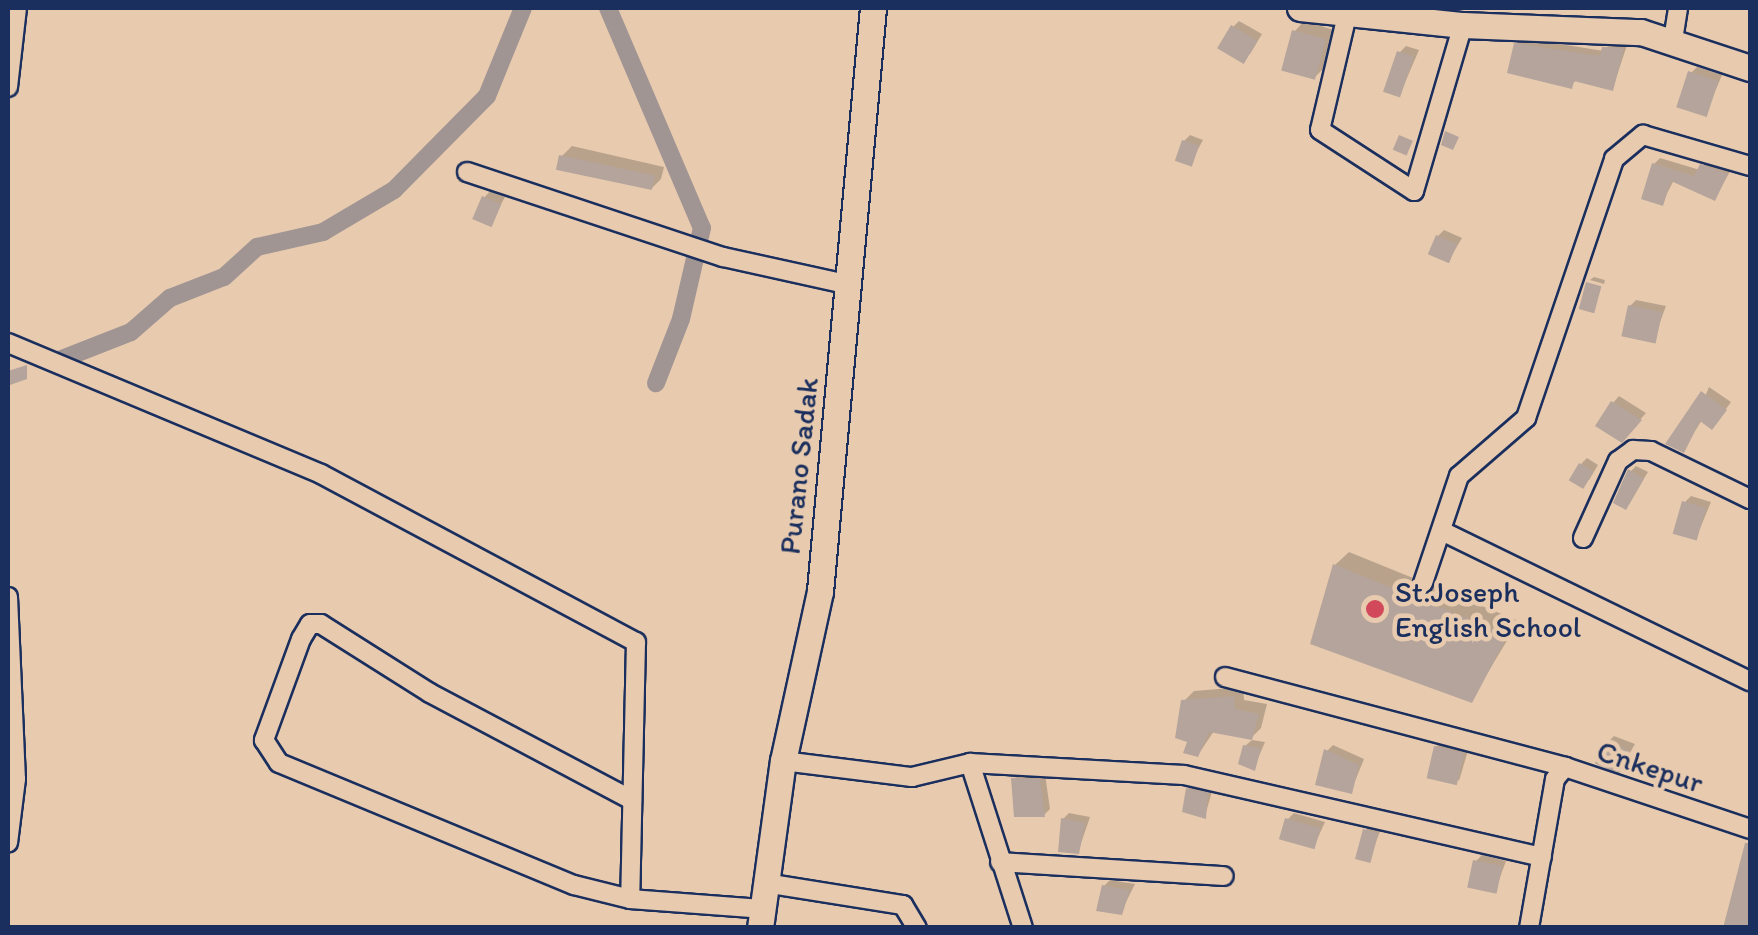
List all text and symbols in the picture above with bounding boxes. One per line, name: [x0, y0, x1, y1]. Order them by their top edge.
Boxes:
street label: Purano Sadak: [772, 376, 826, 556]
place label: St.Joseph English School: [1395, 574, 1581, 644]
marker: St.Joseph English School: [1364, 598, 1386, 620]
street label: Cnkepur: [1592, 733, 1708, 801]

